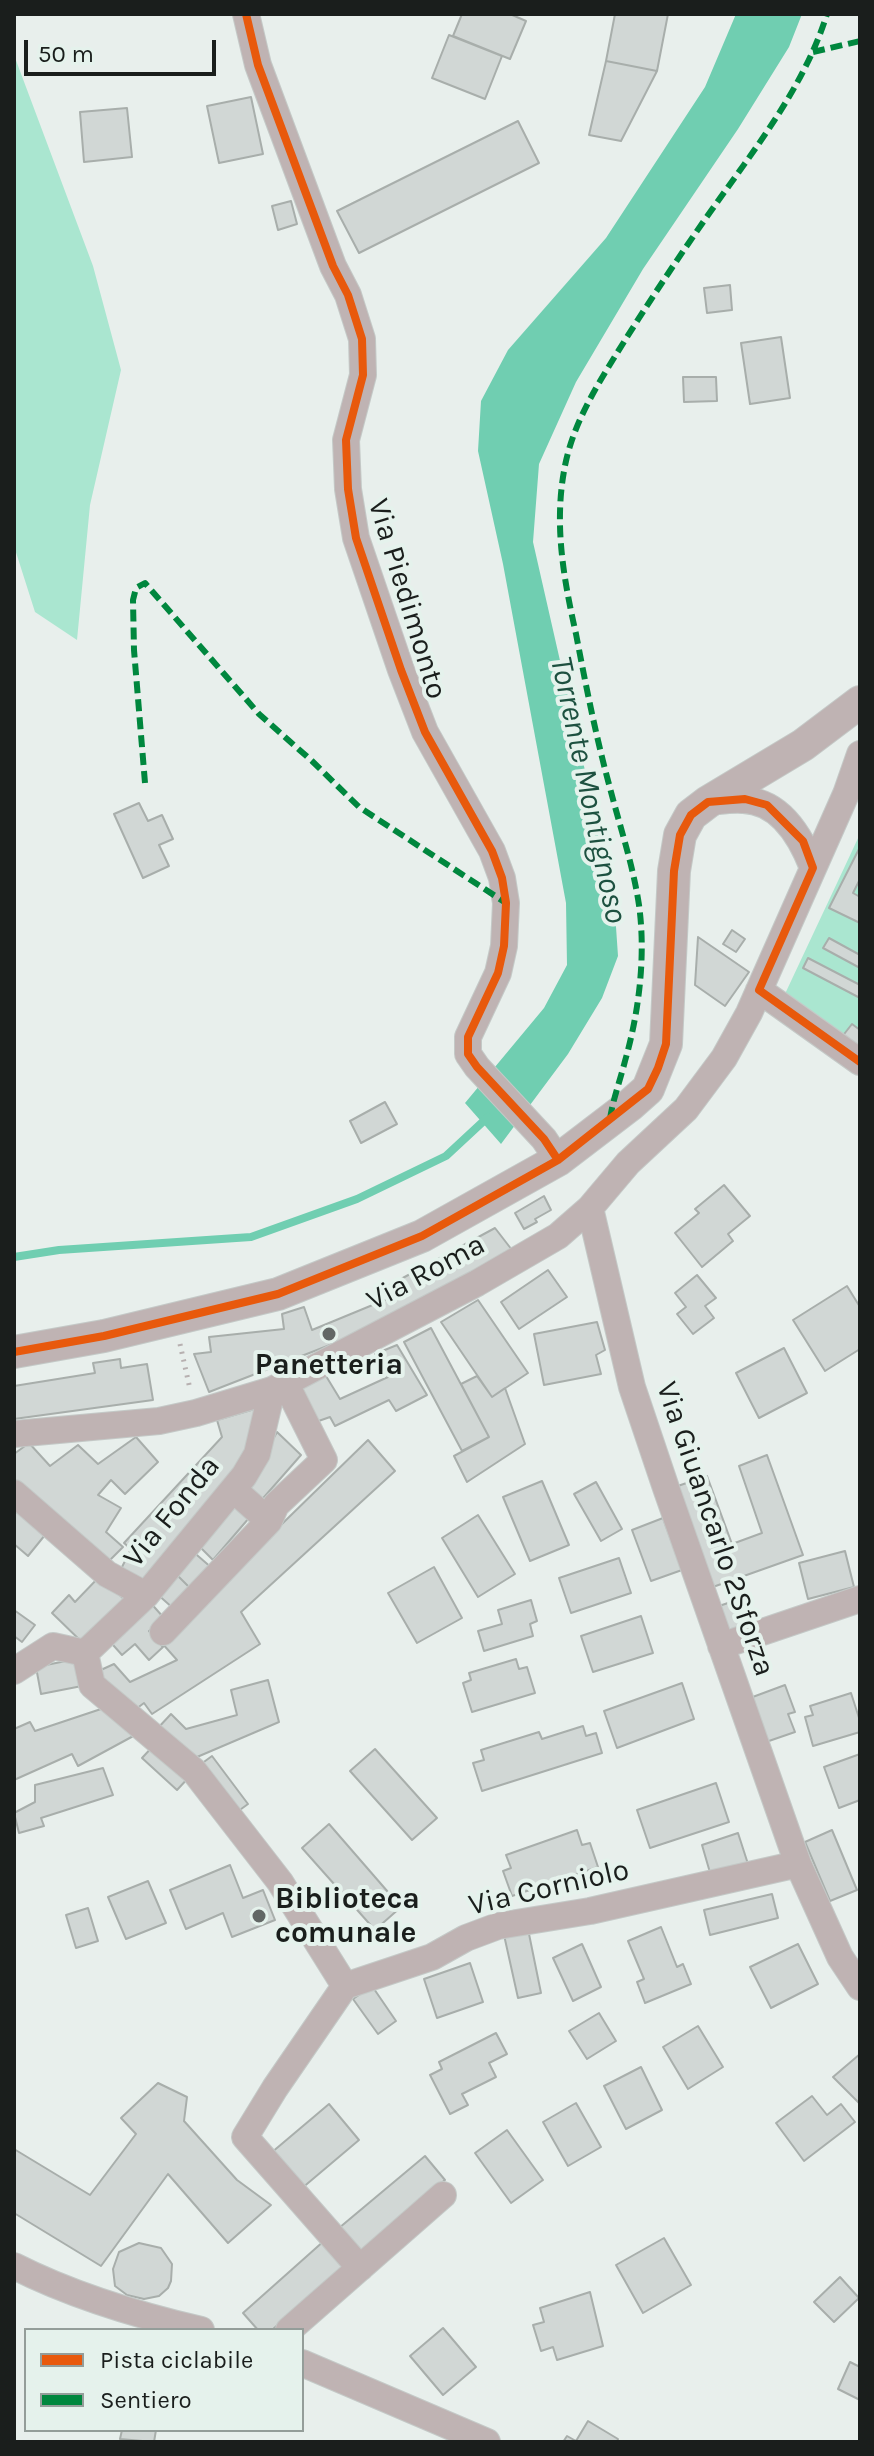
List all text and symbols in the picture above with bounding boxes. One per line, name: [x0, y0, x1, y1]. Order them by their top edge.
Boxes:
scale bar: [28, 24, 220, 74]
text: 50 m: [38, 40, 94, 68]
street label: Via Piedimonto: [359, 495, 455, 703]
water label: Torrente Montignoso: [541, 653, 635, 927]
street label: Via Roma: [361, 1227, 491, 1319]
marker: Panetteria: [320, 1325, 338, 1343]
place label: Panetteria: [255, 1347, 403, 1383]
street label: Via Giuancarlo 2Sforza: [648, 1377, 782, 1681]
street label: Via Fonda: [116, 1449, 228, 1575]
street label: Via Corniolo: [465, 1852, 633, 1924]
place label: Biblioteca comunale: [275, 1881, 420, 1952]
marker: Biblioteca comunale: [250, 1907, 268, 1925]
legend: [24, 2328, 304, 2432]
text: Pista ciclabile: [100, 2346, 253, 2374]
text: Sentiero: [100, 2386, 192, 2414]

